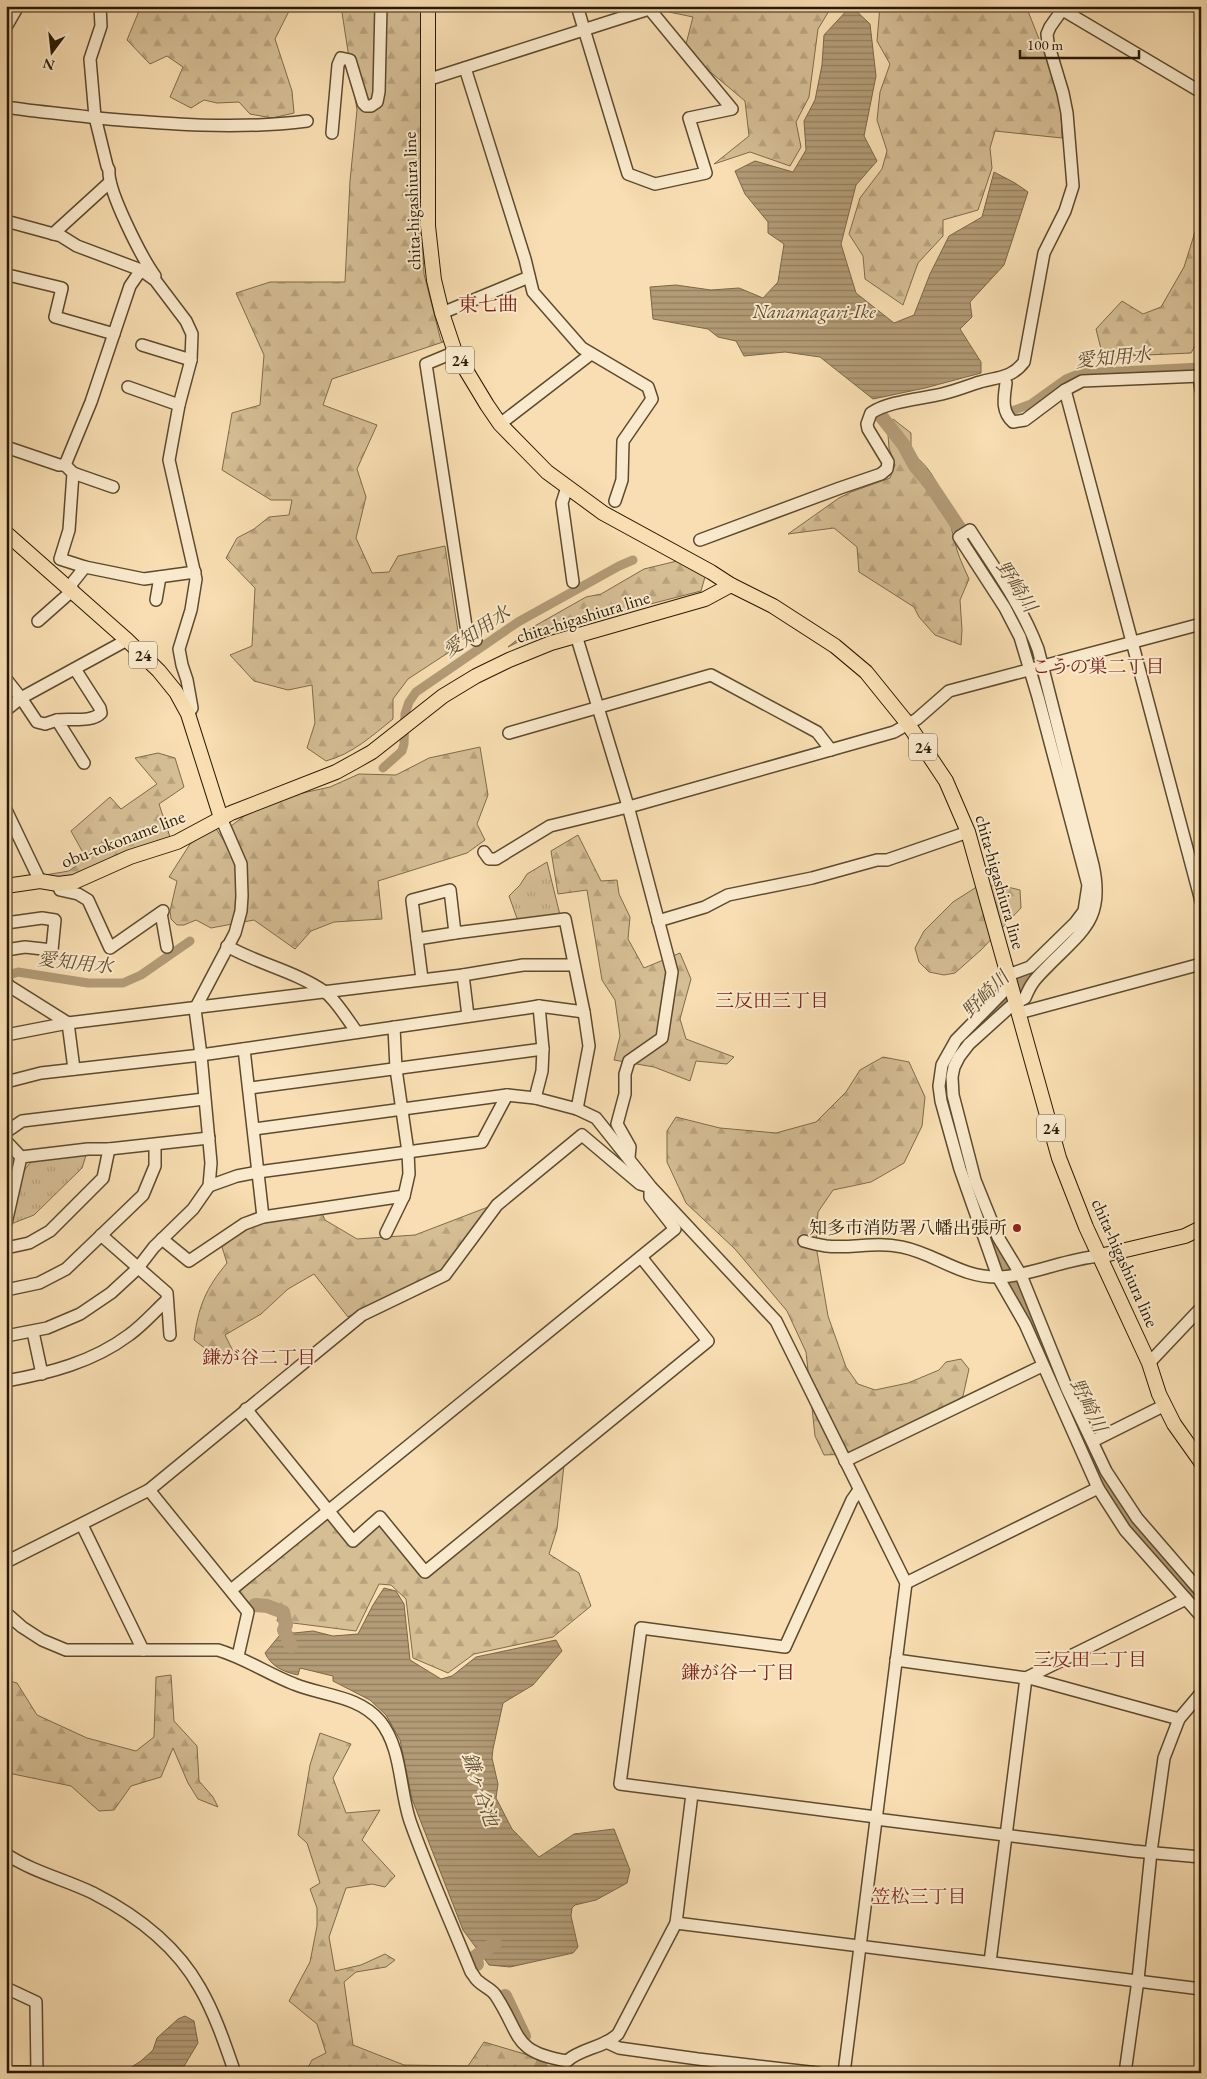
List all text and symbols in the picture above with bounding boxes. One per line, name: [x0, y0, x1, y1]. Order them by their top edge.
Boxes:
north arrow: [28, 28, 78, 78]
scale bar: [1020, 28, 1138, 60]
text: 100 m: [1027, 35, 1064, 54]
text: N: [40, 54, 56, 75]
street label: chita-higashiura line: [398, 131, 425, 271]
district label: 東七曲: [458, 291, 518, 317]
water label: Nanamagari-Ike: [751, 299, 876, 324]
water label: 愛知用水: [1074, 342, 1154, 373]
road number: 24: [446, 346, 474, 374]
water label: 野崎川: [991, 556, 1044, 619]
street label: chita-higashiura line: [513, 585, 652, 648]
water label: 愛知用水: [438, 599, 516, 663]
road number: 24: [129, 642, 157, 668]
district label: こうの巣二丁目: [1031, 654, 1165, 679]
road number: 24: [909, 734, 937, 760]
street label: obu-tokoname line: [58, 804, 188, 873]
street label: chita-higashiura line: [970, 812, 1031, 952]
water label: 愛知用水: [36, 946, 116, 979]
water label: 野崎川: [956, 964, 1016, 1023]
district label: 三反田三丁目: [715, 988, 829, 1013]
road number: 24: [1037, 1114, 1065, 1142]
street label: chita-higashiura line: [1087, 1195, 1164, 1331]
place label: 知多市消防署八幡出張所: [809, 1216, 1007, 1239]
marker: 知多市消防署八幡出張所: [1011, 1222, 1023, 1234]
district label: 鎌が谷二丁目: [202, 1345, 316, 1370]
water label: 野崎川: [1064, 1374, 1114, 1438]
district label: 三反田二丁目: [1033, 1647, 1147, 1672]
district label: 鎌が谷一丁目: [681, 1660, 795, 1685]
water label: 鎌ヶ谷池: [457, 1749, 505, 1831]
district label: 笠松三丁目: [871, 1884, 967, 1909]

